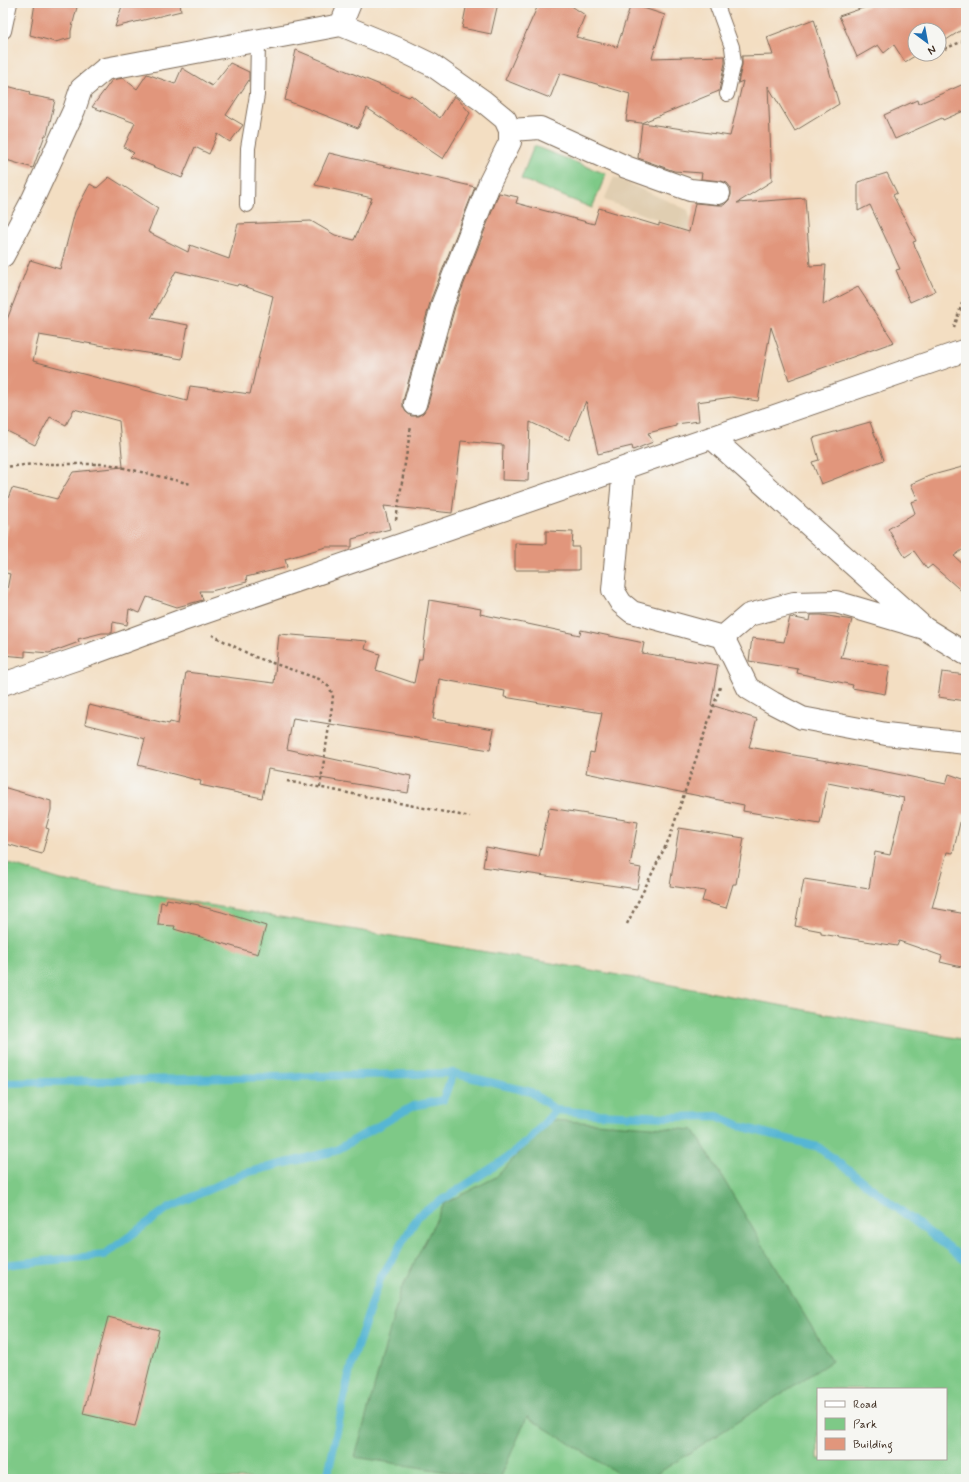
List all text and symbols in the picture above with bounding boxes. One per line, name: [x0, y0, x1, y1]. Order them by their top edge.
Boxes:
north arrow: [907, 22, 947, 62]
text: N: [925, 42, 939, 58]
legend: [817, 1388, 947, 1460]
text: Road: [853, 1397, 877, 1413]
text: Park: [853, 1417, 877, 1433]
text: Building: [853, 1437, 893, 1454]

